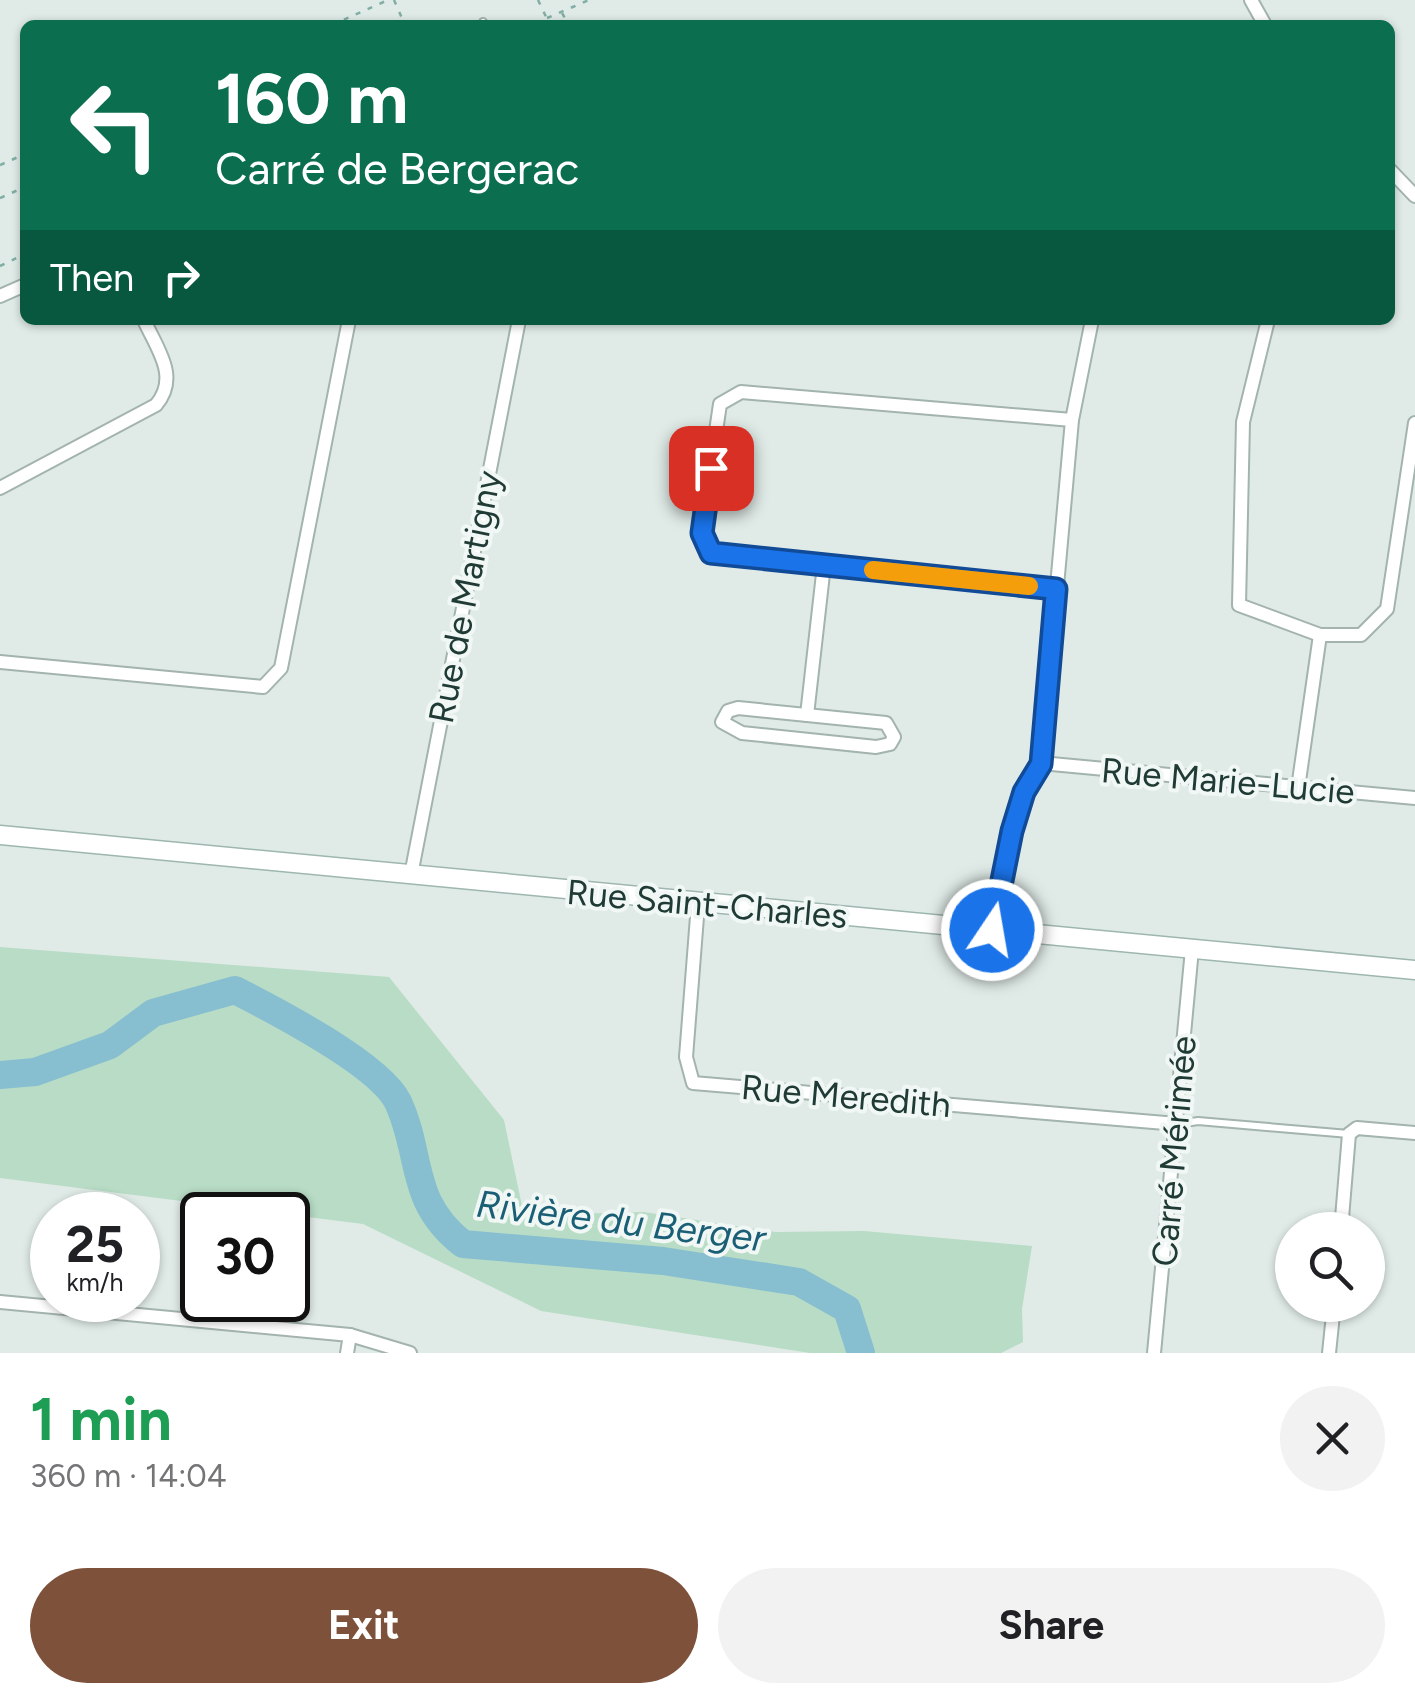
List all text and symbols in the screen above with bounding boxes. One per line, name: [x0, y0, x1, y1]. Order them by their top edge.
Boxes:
text: 160 m: [215, 56, 408, 141]
icon: left: [50, 60, 180, 190]
text: Carré de Bergerac: [215, 141, 579, 195]
icon: right: [154, 250, 209, 305]
text: Then: [50, 255, 134, 301]
pin: [669, 426, 754, 511]
icon: arrive: [684, 441, 739, 496]
street label: Rue de Martigny: [420, 467, 510, 727]
street label: Rue Marie-Lucie: [1100, 749, 1356, 813]
street label: Rue Saint-Charles: [565, 871, 849, 937]
position arrow: [940, 878, 1044, 982]
street label: Carré Mérimée: [1143, 1034, 1205, 1268]
street label: Rue Meredith: [739, 1066, 953, 1126]
water label: Rivière du Berger: [474, 1180, 769, 1262]
speed limit sign: 30: [180, 1192, 310, 1322]
map controls: [1275, 1212, 1385, 1322]
button: search: [1275, 1212, 1385, 1322]
text: 25: [66, 1214, 124, 1275]
text: km/h: [66, 1267, 124, 1297]
text: 1 min: [30, 1383, 172, 1455]
button: close: [1280, 1386, 1385, 1491]
text: 360 m · 14:04: [30, 1457, 227, 1495]
button: Exit: [30, 1568, 698, 1683]
button: Share: [718, 1568, 1385, 1683]

